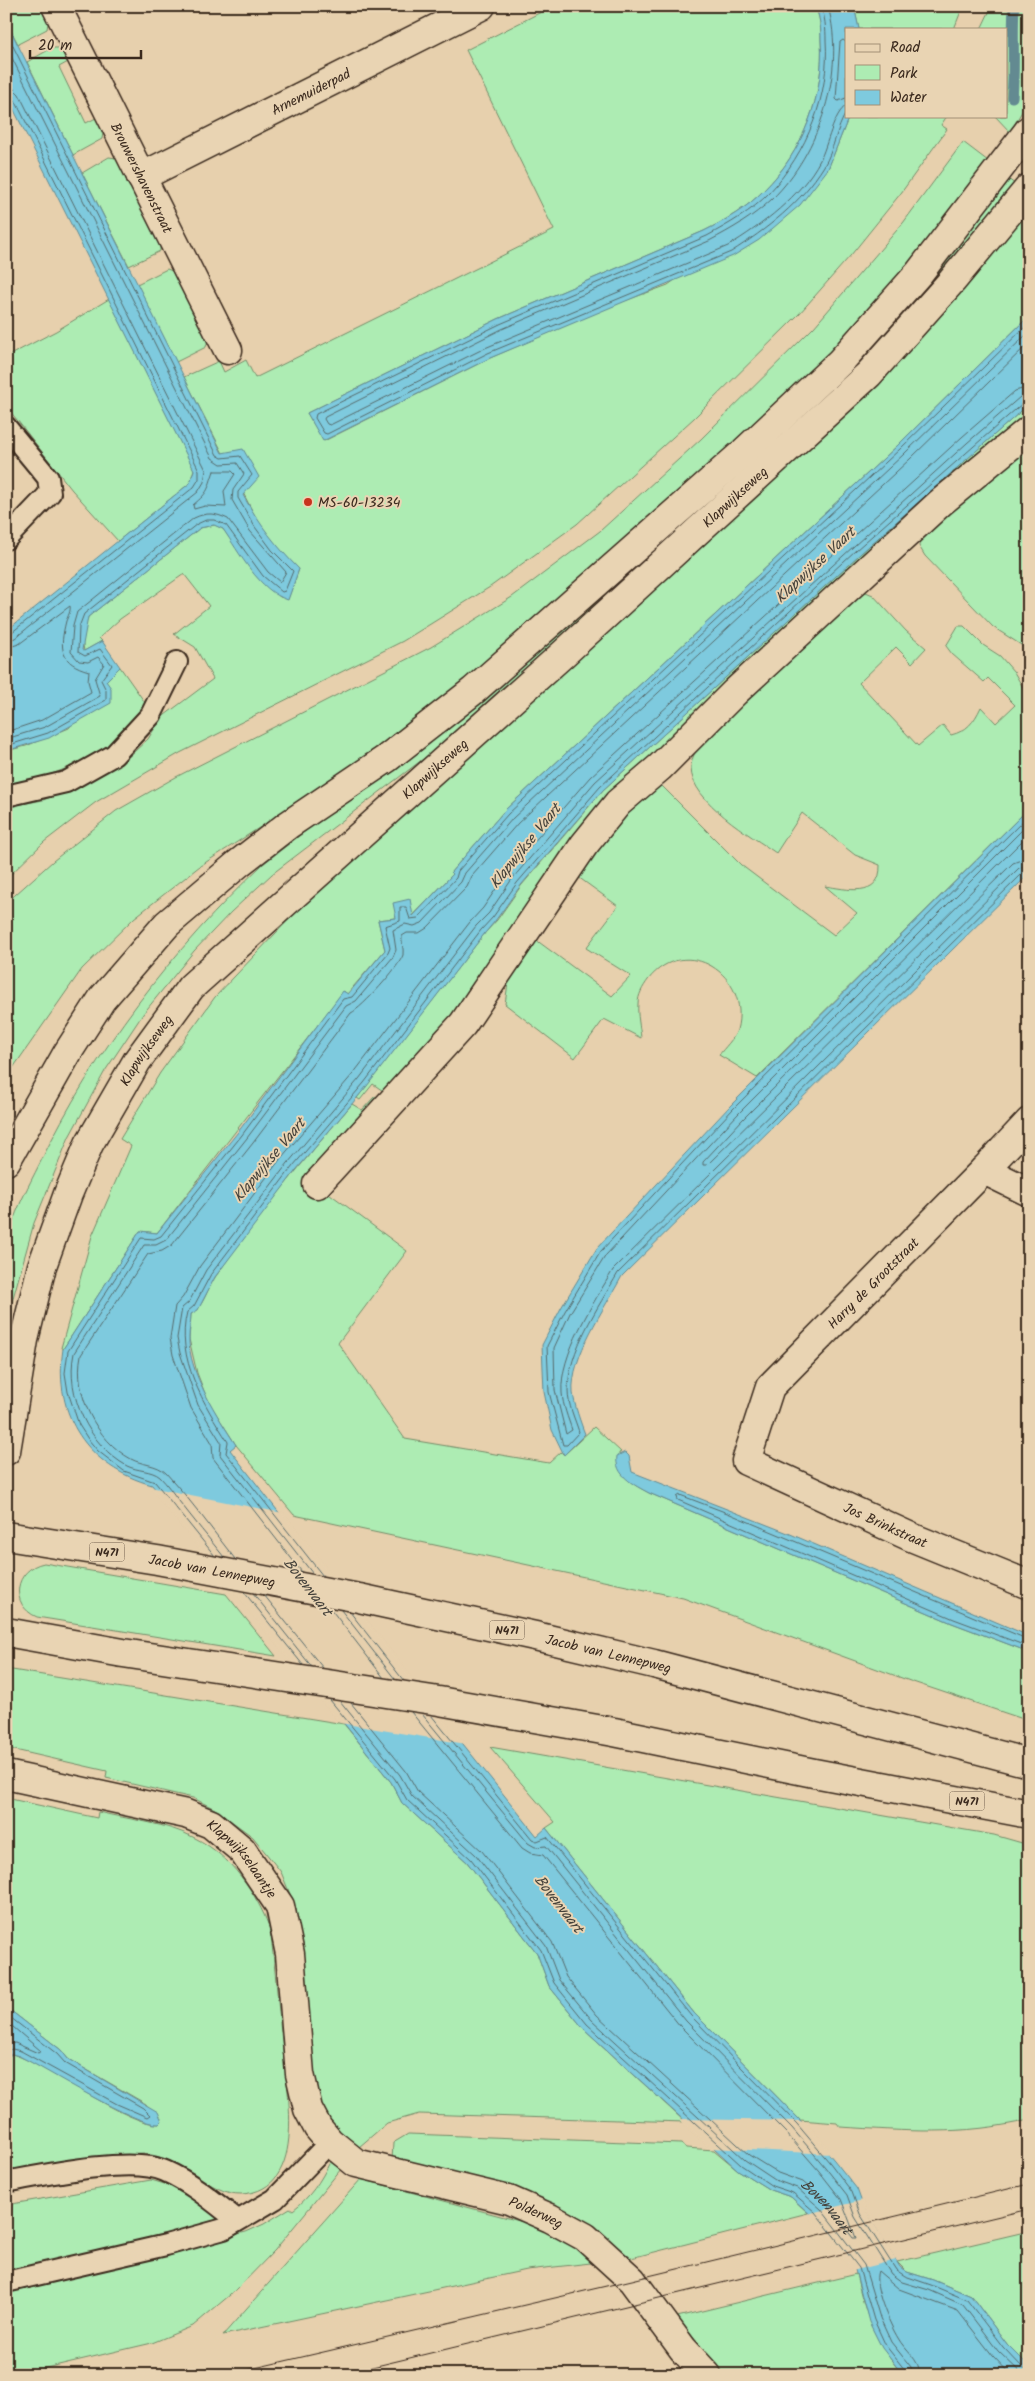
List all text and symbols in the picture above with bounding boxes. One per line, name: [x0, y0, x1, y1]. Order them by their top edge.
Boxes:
scale bar: [30, 28, 141, 60]
legend: [845, 28, 1008, 118]
text: 20 m: [38, 34, 72, 58]
text: Road: [890, 36, 921, 60]
text: Park: [890, 62, 918, 86]
street label: Arnemuiderpad: [268, 63, 356, 122]
text: Water: [890, 86, 927, 110]
street label: Brouwershavenstraat: [104, 119, 178, 238]
street label: Klapwijkseweg: [698, 462, 773, 534]
place label: MS-60-13234: [318, 492, 401, 514]
marker: MS-60-13234: [302, 496, 314, 508]
water label: Klapwijkse Vaart: [770, 520, 863, 610]
street label: Klapwijkseweg: [397, 734, 474, 805]
water label: Klapwijkse Vaart: [484, 797, 569, 894]
street label: Klapwijkseweg: [115, 1011, 179, 1091]
water label: Klapwijkse Vaart: [227, 1112, 314, 1208]
street label: Harry de Grootstraat: [823, 1232, 925, 1335]
street label: Jos Brinkstraat: [840, 1497, 931, 1555]
road number: N471: [90, 1542, 124, 1561]
street label: Jacob van Lennepweg: [147, 1549, 277, 1594]
water label: Bovenvaart: [277, 1553, 339, 1624]
road number: N471: [490, 1620, 524, 1640]
street label: Jacob van Lennepweg: [543, 1629, 674, 1680]
road number: N471: [950, 1792, 984, 1810]
street label: Klapwijkselaantje: [201, 1814, 282, 1904]
water label: Bovenvaart: [528, 1870, 590, 1941]
water label: Bovenvaart: [794, 2174, 859, 2242]
street label: Polderweg: [505, 2191, 567, 2235]

